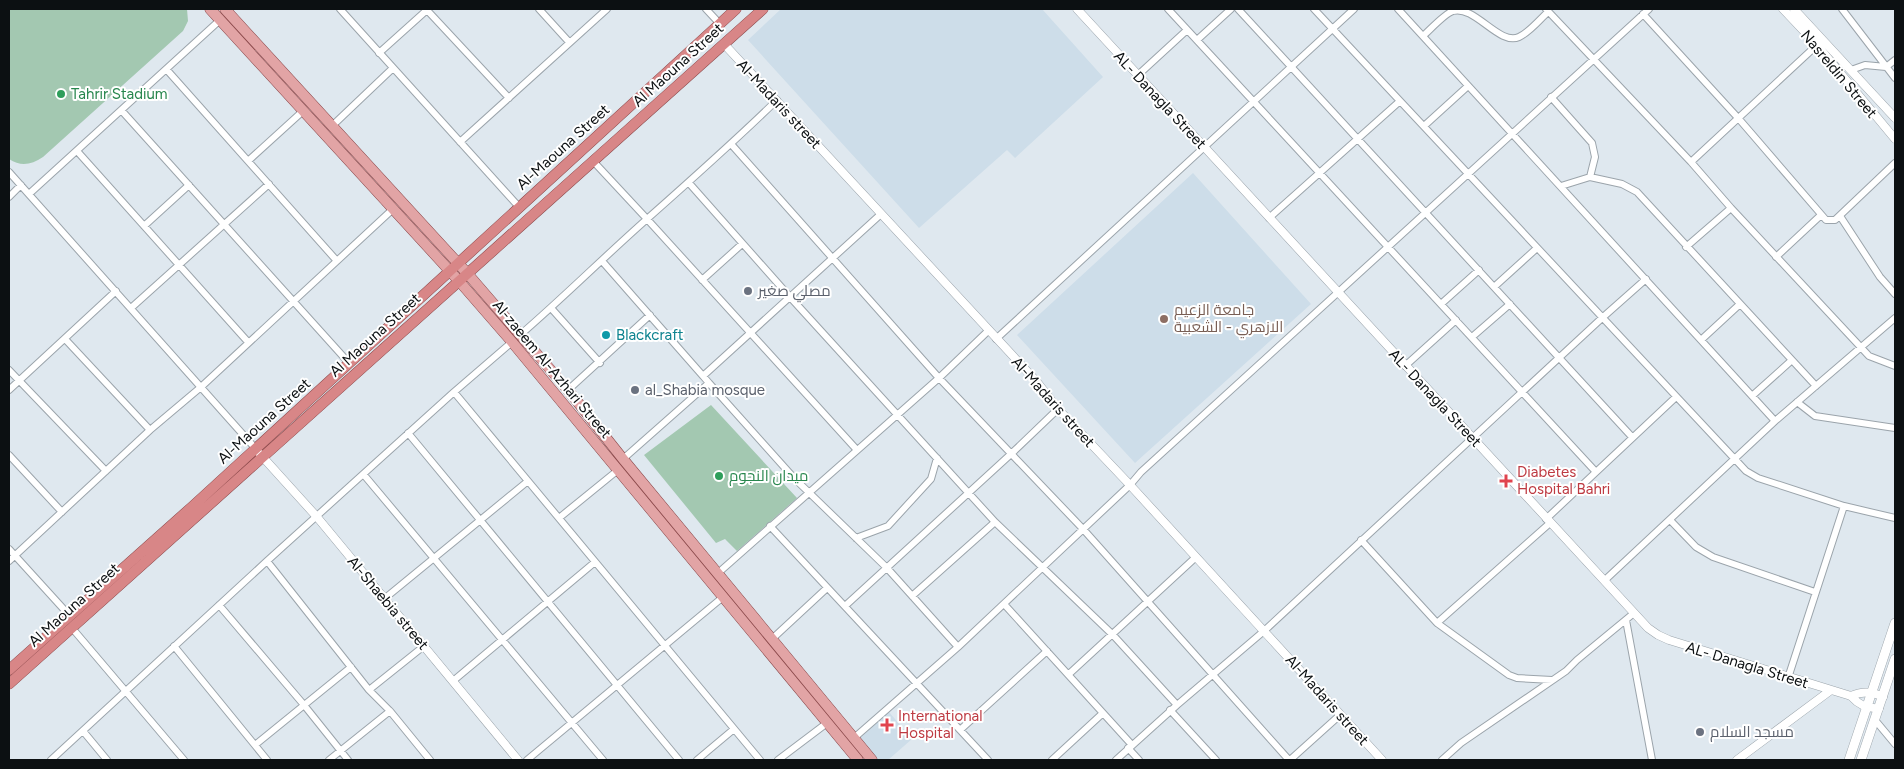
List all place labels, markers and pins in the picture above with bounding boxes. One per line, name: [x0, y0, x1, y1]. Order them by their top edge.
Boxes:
place label: Tahrir Stadium: [71, 85, 168, 103]
marker: Tahrir Stadium: [55, 88, 67, 100]
place label: مصلي صغير: [757, 282, 831, 303]
marker: مصلي صغير: [742, 285, 754, 297]
place label: جامعة الزعيم الازهري - الشعبية: [1174, 301, 1283, 339]
marker: جامعة الزعيم الازهري - الشعبية: [1158, 313, 1170, 325]
place label: Blackcraft: [616, 326, 684, 344]
marker: Blackcraft: [600, 329, 612, 341]
place label: al_Shabia mosque: [645, 381, 765, 399]
marker: al_Shabia mosque: [629, 384, 641, 396]
place label: Diabetes Hospital Bahri: [1517, 463, 1610, 498]
place label: ميدان النجوم: [729, 467, 808, 486]
marker: ميدان النجوم: [713, 470, 725, 482]
marker: Diabetes Hospital Bahri: [1499, 474, 1513, 488]
place label: International Hospital: [898, 707, 983, 742]
marker: International Hospital: [880, 718, 894, 732]
place label: مسجد السلام: [1710, 723, 1794, 742]
marker: مسجد السلام: [1694, 726, 1706, 738]

